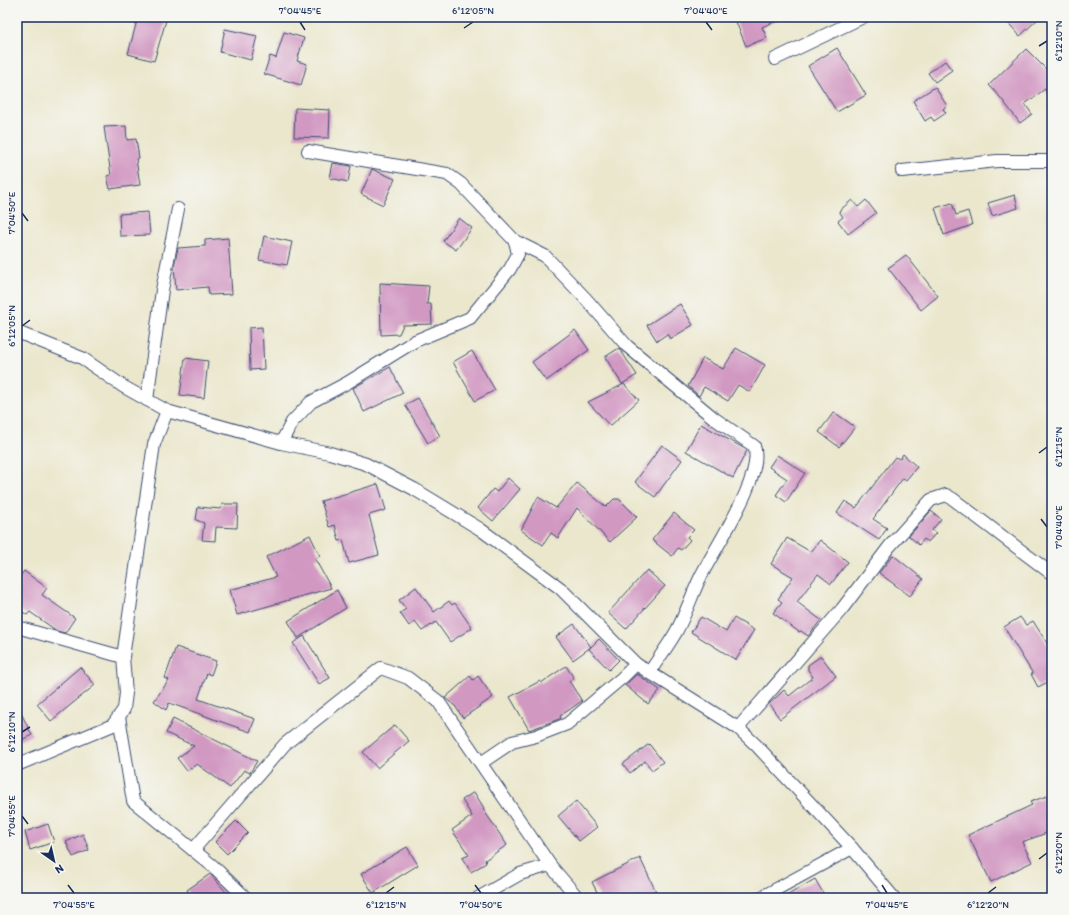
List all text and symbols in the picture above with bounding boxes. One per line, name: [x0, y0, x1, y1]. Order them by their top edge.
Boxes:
text: 7°04'45"E: [279, 4, 322, 17]
text: 6°12'05"N: [452, 4, 494, 17]
text: 7°04'40"E: [684, 4, 728, 17]
text: 6°12'10"N: [1052, 20, 1065, 62]
text: 7°04'50"E: [5, 191, 18, 234]
text: 6°12'05"N: [5, 305, 18, 347]
text: 6°12'15"N: [1052, 427, 1065, 467]
text: 7°04'40"E: [1052, 505, 1065, 549]
text: 6°12'10"N: [5, 711, 18, 753]
text: 7°04'55"E: [5, 795, 18, 837]
text: 6°12'20"N: [1052, 832, 1065, 874]
north arrow: [34, 841, 74, 881]
text: N: [53, 861, 66, 876]
text: 7°04'55"E: [53, 898, 95, 911]
text: 6°12'15"N: [366, 898, 406, 911]
text: 7°04'50"E: [460, 898, 503, 911]
text: 7°04'45"E: [866, 898, 909, 911]
text: 6°12'20"N: [967, 898, 1009, 911]

